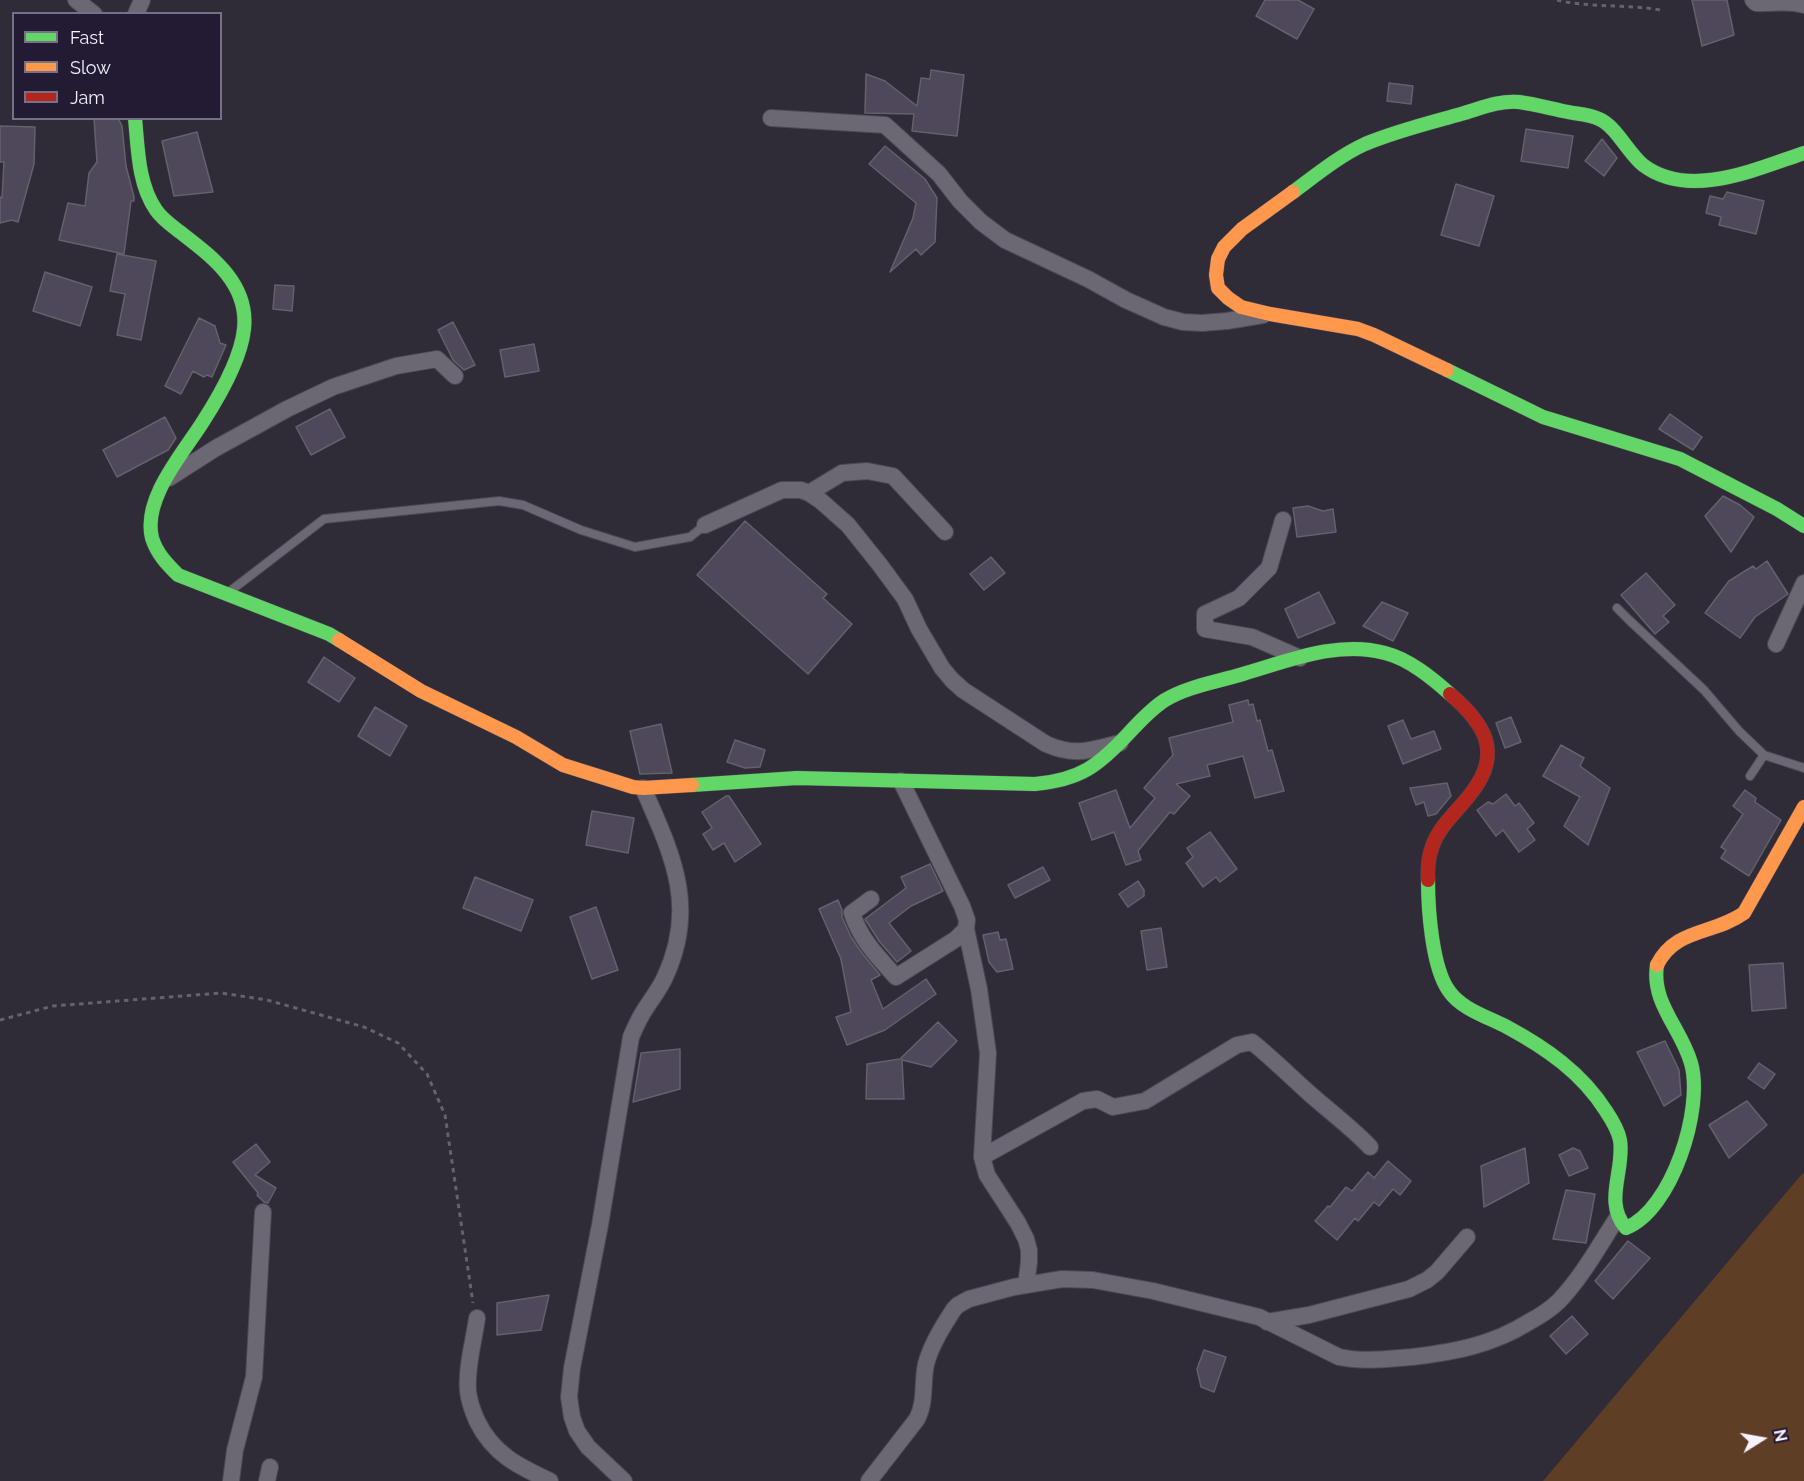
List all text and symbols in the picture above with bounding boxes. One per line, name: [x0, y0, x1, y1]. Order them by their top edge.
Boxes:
legend: [12, 12, 222, 120]
text: Fast: [70, 27, 104, 48]
text: Slow: [70, 57, 111, 78]
text: Jam: [70, 87, 105, 108]
north arrow: [1732, 1409, 1792, 1469]
text: N: [1770, 1428, 1791, 1443]

